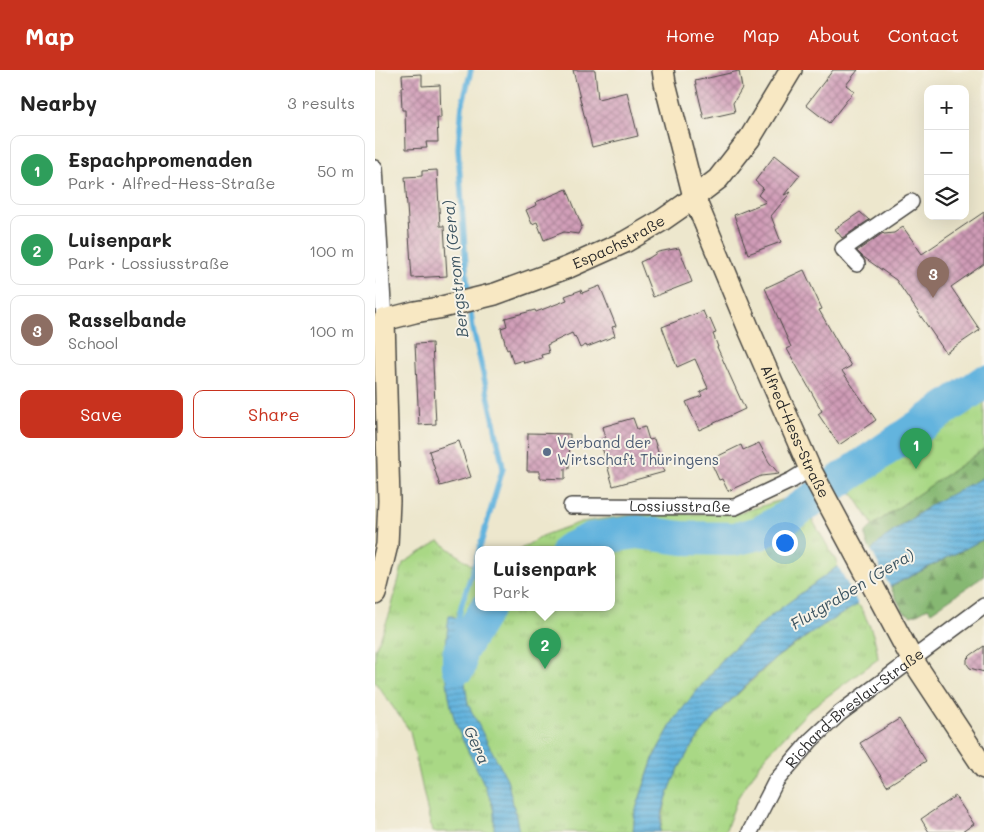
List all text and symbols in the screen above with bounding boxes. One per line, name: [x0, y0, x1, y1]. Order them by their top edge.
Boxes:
text: Map: [25, 20, 74, 51]
text: Home: [666, 23, 715, 47]
text: Map: [743, 23, 779, 47]
text: About: [807, 23, 860, 47]
text: Contact: [888, 23, 959, 47]
map controls: [924, 85, 969, 220]
button: +: [924, 85, 969, 130]
text: Nearby: [20, 89, 97, 116]
text: 3 results: [287, 92, 355, 113]
button: −: [924, 130, 969, 175]
text: Espachpromenaden: [68, 147, 252, 172]
text: 1: [33, 160, 41, 181]
text: 50 m: [317, 160, 354, 181]
text: Park · Alfred-Hess-Straße: [68, 172, 275, 193]
button: layers: [924, 175, 969, 220]
water label: Bergstrom (Gera): [437, 199, 472, 339]
street label: Espachstraße: [569, 210, 668, 273]
text: Luisenpark: [68, 227, 172, 252]
text: 2: [33, 240, 41, 261]
text: 100 m: [309, 240, 354, 261]
text: Park · Lossiusstraße: [68, 252, 229, 273]
pin: 3: [917, 257, 949, 298]
text: Rasselbande: [68, 307, 186, 332]
text: 3: [32, 320, 42, 341]
text: 100 m: [309, 320, 354, 341]
text: School: [68, 332, 118, 353]
street label: Alfred-Hess-Straße: [757, 361, 835, 501]
button: Save: [20, 390, 183, 438]
button: Share: [193, 390, 355, 438]
pin: 1: [900, 428, 932, 469]
place label: Verband der Wirtschaft Thüringens: [557, 432, 719, 469]
marker: Verband der Wirtschaft Thüringens: [541, 446, 553, 458]
street label: Lossiusstraße: [629, 495, 731, 516]
your location: [772, 530, 798, 556]
water label: Flutgraben (Gera): [786, 543, 918, 634]
popup: [475, 546, 615, 611]
text: Luisenpark: [493, 556, 597, 581]
text: Park: [493, 581, 529, 602]
pin: 2: [529, 628, 561, 669]
street label: Richard-Breslau-Straße: [780, 643, 927, 772]
water label: Gera: [460, 722, 495, 767]

